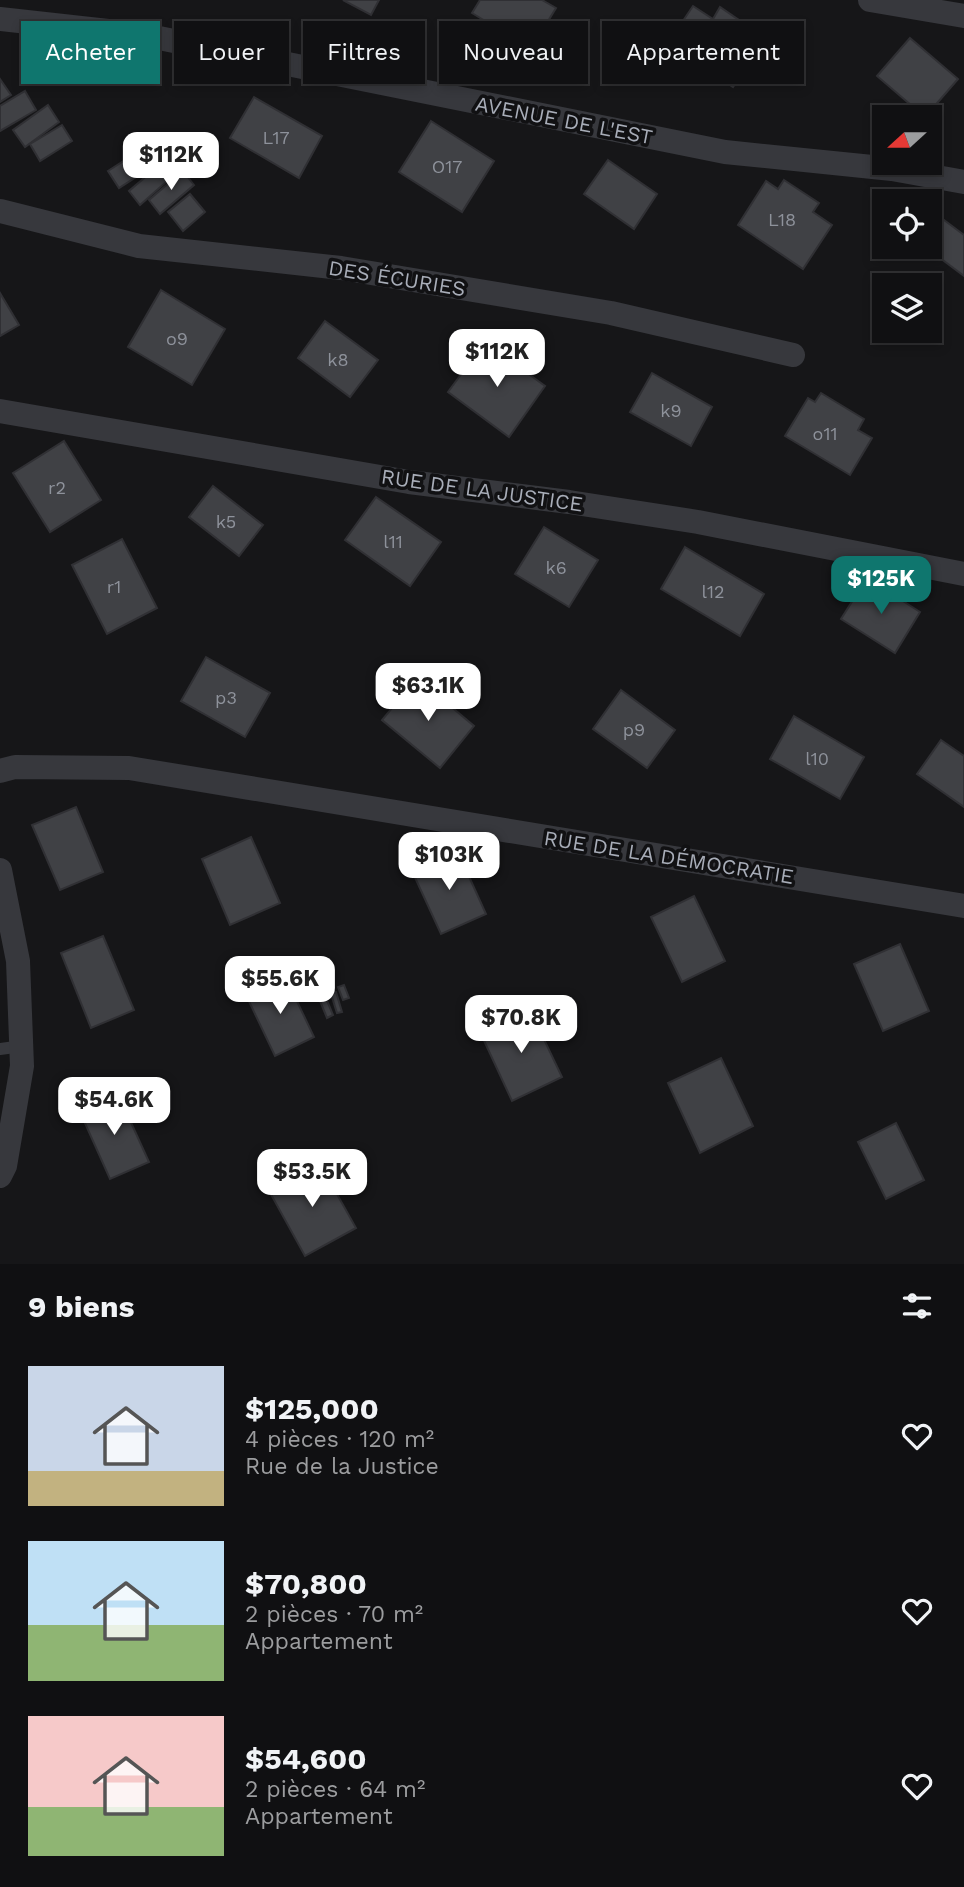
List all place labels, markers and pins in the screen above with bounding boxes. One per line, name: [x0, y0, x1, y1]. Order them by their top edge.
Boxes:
pin: $112K: [122, 132, 220, 192]
pin: $112K: [448, 330, 546, 389]
pin: $125K: [832, 556, 930, 616]
pin: $63.1K: [371, 664, 485, 723]
pin: $103K: [400, 832, 498, 892]
pin: $55.6K: [223, 956, 337, 1016]
pin: $70.8K: [464, 996, 578, 1055]
pin: $54.6K: [57, 1078, 171, 1137]
pin: $53.5K: [255, 1150, 369, 1209]

